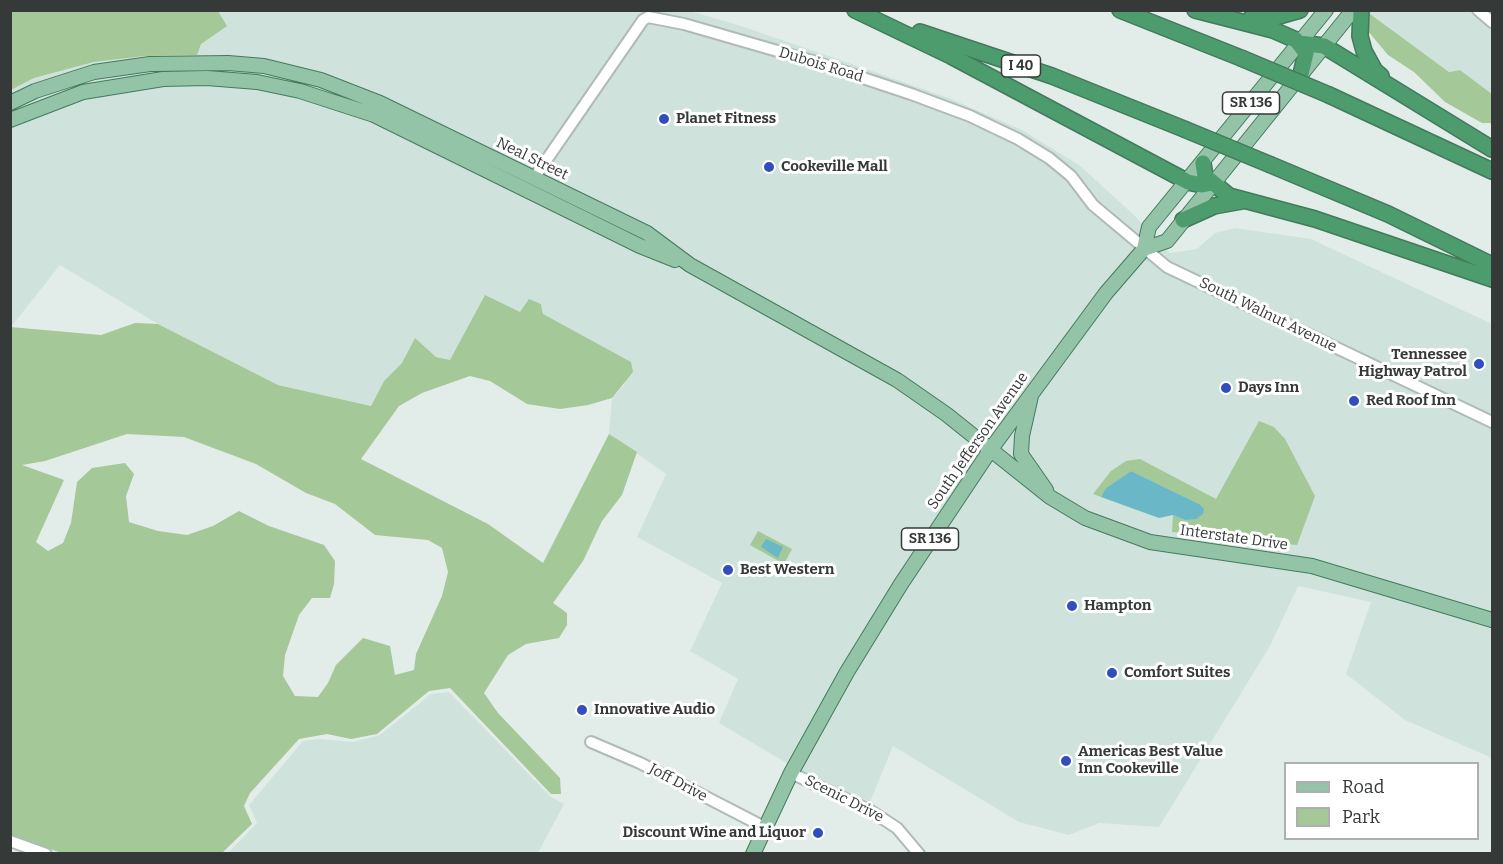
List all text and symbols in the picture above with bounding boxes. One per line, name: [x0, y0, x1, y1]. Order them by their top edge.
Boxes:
street label: Dubois Road: [777, 44, 865, 86]
road number: I 40: [1002, 55, 1040, 77]
road number: SR 136: [1222, 92, 1280, 114]
place label: Planet Fitness: [676, 110, 776, 128]
marker: Planet Fitness: [657, 112, 671, 126]
street label: Neal Street: [493, 134, 571, 184]
place label: Cookeville Mall: [781, 158, 888, 176]
marker: Cookeville Mall: [762, 160, 776, 174]
street label: South Walnut Avenue: [1196, 274, 1340, 356]
place label: Tennessee Highway Patrol: [1358, 346, 1467, 381]
marker: Tennessee Highway Patrol: [1472, 357, 1486, 371]
street label: South Jefferson Avenue: [924, 369, 1032, 513]
place label: Days Inn: [1238, 379, 1299, 397]
marker: Days Inn: [1219, 381, 1233, 395]
place label: Red Roof Inn: [1366, 392, 1456, 410]
marker: Red Roof Inn: [1347, 394, 1361, 408]
street label: Interstate Drive: [1179, 522, 1289, 554]
road number: SR 136: [902, 528, 958, 550]
place label: Best Western: [740, 561, 834, 579]
marker: Best Western: [721, 563, 735, 577]
place label: Hampton: [1084, 597, 1151, 615]
marker: Hampton: [1065, 599, 1079, 613]
place label: Comfort Suites: [1124, 664, 1230, 682]
marker: Comfort Suites: [1105, 666, 1119, 680]
place label: Innovative Audio: [594, 701, 715, 719]
marker: Innovative Audio: [575, 703, 589, 717]
place label: Americas Best Value Inn Cookeville: [1078, 743, 1223, 778]
marker: Americas Best Value Inn Cookeville: [1059, 754, 1073, 768]
street label: Joff Drive: [646, 760, 710, 806]
legend: [1284, 762, 1479, 840]
street label: Scenic Drive: [802, 771, 886, 827]
text: Road: [1342, 776, 1384, 798]
text: Park: [1342, 806, 1380, 828]
place label: Discount Wine and Liquor: [622, 824, 806, 842]
marker: Discount Wine and Liquor: [811, 826, 825, 840]

